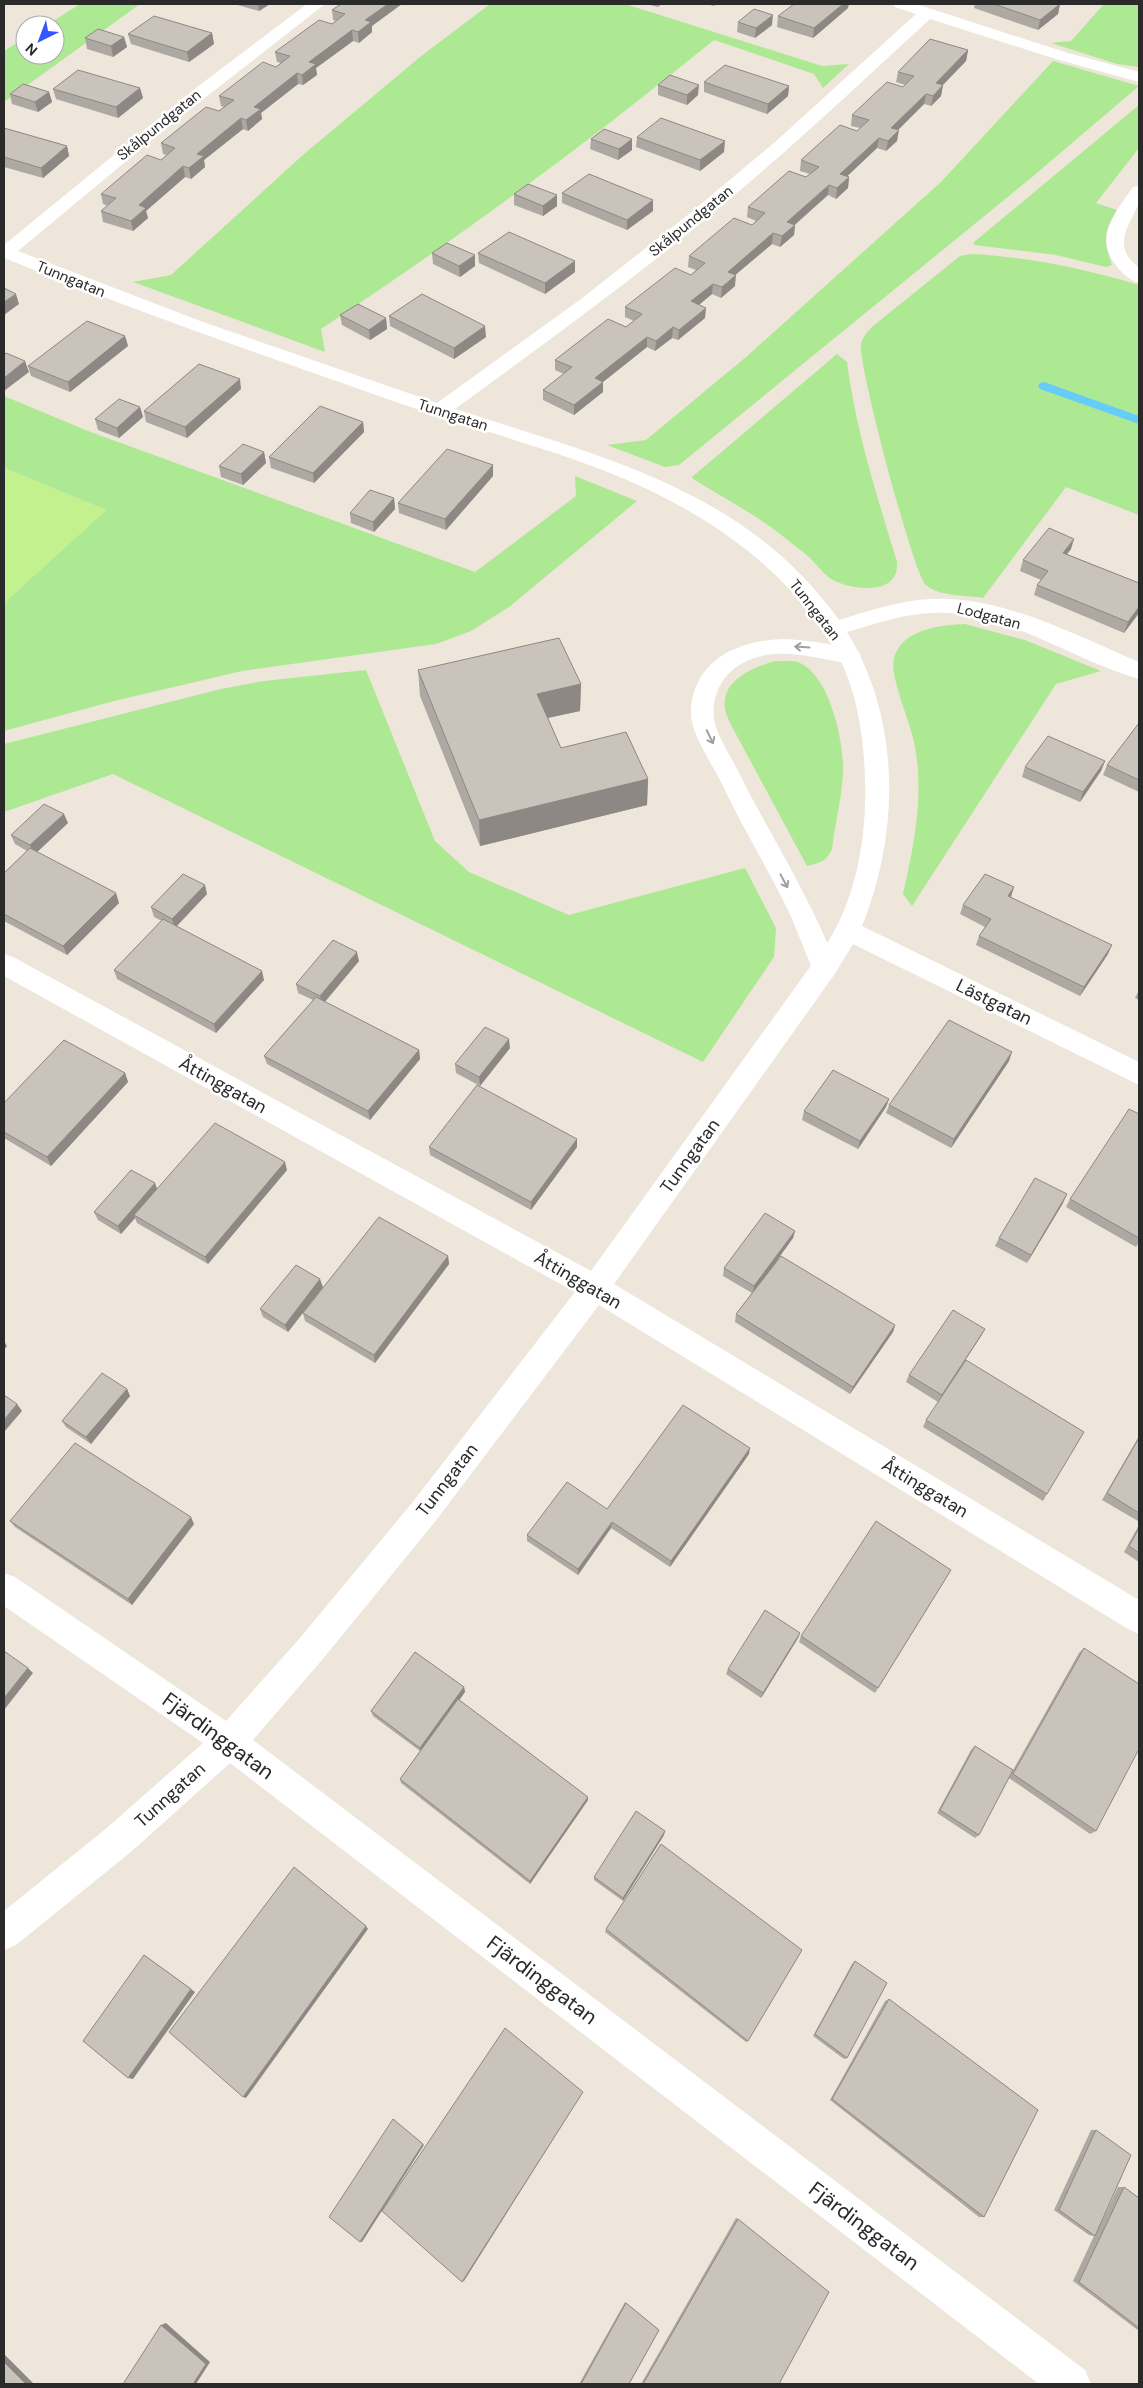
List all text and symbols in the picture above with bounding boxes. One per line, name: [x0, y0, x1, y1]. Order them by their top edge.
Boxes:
north arrow: [15, 15, 65, 65]
text: N: [21, 40, 41, 60]
street label: Skålpundgatan: [113, 85, 205, 165]
street label: Skålpundgatan: [645, 181, 737, 261]
street label: Tunngatan: [34, 256, 108, 302]
street label: Tunngatan: [415, 394, 491, 436]
street label: Tunngatan: [785, 575, 845, 645]
street label: Lodgatan: [955, 598, 1023, 634]
one-way arrow: [794, 643, 810, 652]
one-way arrow: [705, 729, 715, 744]
one-way arrow: [779, 874, 789, 889]
street label: Lästgatan: [952, 973, 1036, 1031]
street label: Åttinggatan: [175, 1051, 271, 1119]
street label: Tunngatan: [655, 1114, 725, 1198]
street label: Åttinggatan: [530, 1245, 626, 1315]
street label: Tunngatan: [411, 1438, 483, 1522]
street label: Åttinggatan: [877, 1453, 973, 1523]
street label: Fjärdinggatan: [157, 1686, 279, 1786]
street label: Tunngatan: [130, 1757, 210, 1833]
street label: Fjärdinggatan: [481, 1929, 603, 2031]
street label: Fjärdinggatan: [803, 2175, 925, 2277]

